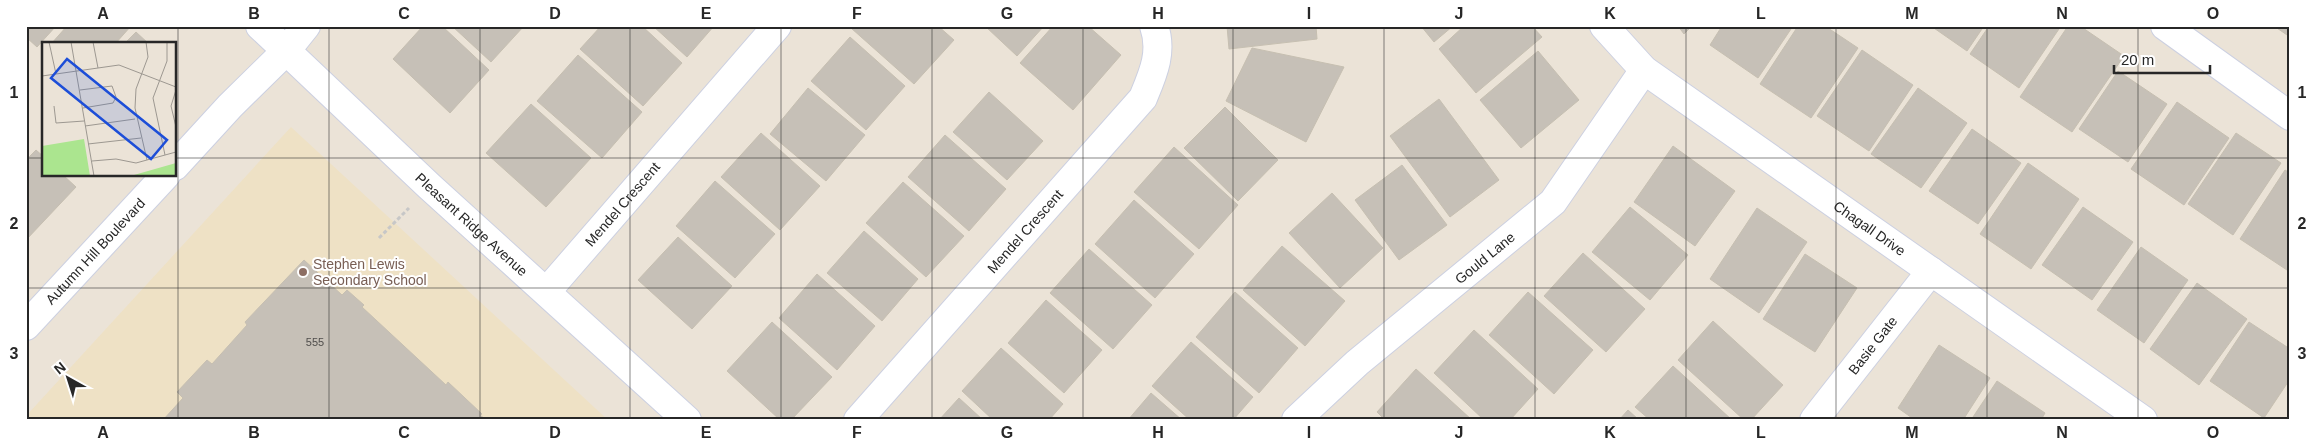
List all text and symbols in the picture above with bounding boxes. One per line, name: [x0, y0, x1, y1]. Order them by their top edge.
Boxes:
text: A: [97, 5, 109, 22]
text: B: [248, 5, 260, 22]
text: C: [398, 5, 410, 22]
text: D: [549, 5, 561, 22]
text: E: [701, 5, 712, 22]
text: F: [852, 5, 862, 22]
text: G: [1001, 5, 1013, 22]
text: H: [1152, 5, 1164, 22]
text: I: [1307, 5, 1311, 22]
text: J: [1455, 5, 1463, 22]
text: K: [1604, 5, 1616, 22]
text: L: [1756, 5, 1766, 22]
text: M: [1905, 5, 1919, 22]
text: N: [2056, 5, 2068, 22]
text: O: [2207, 5, 2219, 22]
inset map: [42, 42, 176, 176]
scale bar: [2114, 42, 2210, 74]
text: 20 m: [2121, 51, 2154, 68]
text: 1: [10, 84, 19, 101]
text: 1: [2298, 84, 2307, 101]
street label: Mendel Crescent: [582, 159, 663, 249]
street label: Pleasant Ridge Avenue: [412, 170, 531, 279]
street label: Mendel Crescent: [984, 186, 1066, 276]
street label: Autumn Hill Boulevard: [42, 195, 148, 307]
street label: Chagall Drive: [1831, 198, 1909, 259]
text: 2: [10, 215, 19, 232]
text: 2: [2298, 215, 2307, 232]
street label: Gould Lane: [1452, 229, 1518, 287]
place label: Stephen Lewis Secondary School: [313, 256, 427, 288]
marker: Stephen Lewis Secondary School: [297, 266, 309, 278]
street label: Basie Gate: [1845, 313, 1900, 377]
house number: 555: [306, 336, 324, 348]
text: 3: [10, 345, 19, 362]
text: 3: [2298, 345, 2307, 362]
north arrow: [42, 354, 92, 404]
text: N: [51, 358, 69, 377]
text: A: [97, 424, 109, 441]
text: B: [248, 424, 260, 441]
text: C: [398, 424, 410, 441]
text: D: [549, 424, 561, 441]
text: E: [701, 424, 712, 441]
text: F: [852, 424, 862, 441]
text: G: [1001, 424, 1013, 441]
text: H: [1152, 424, 1164, 441]
text: I: [1307, 424, 1311, 441]
text: J: [1455, 424, 1463, 441]
text: K: [1604, 424, 1616, 441]
text: L: [1756, 424, 1766, 441]
text: M: [1905, 424, 1919, 441]
text: N: [2056, 424, 2068, 441]
text: O: [2207, 424, 2219, 441]

